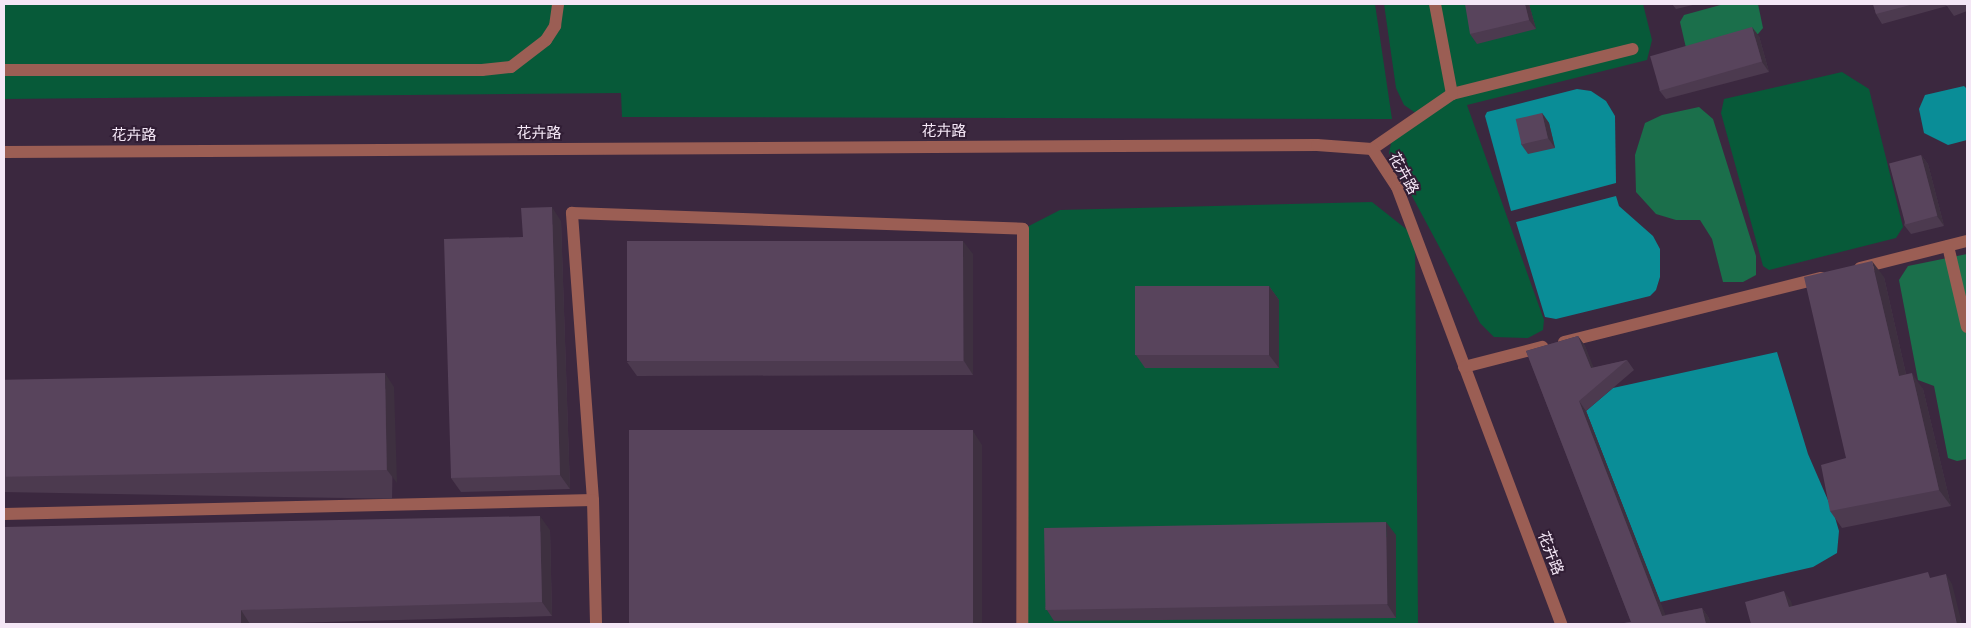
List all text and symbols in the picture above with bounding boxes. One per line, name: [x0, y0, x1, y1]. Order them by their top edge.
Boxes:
street label: 花卉路: [922, 122, 966, 140]
street label: 花卉路: [517, 124, 561, 142]
street label: 花卉路: [112, 126, 156, 144]
street label: 花卉路: [1385, 149, 1423, 197]
street label: 花卉路: [1535, 529, 1567, 577]

